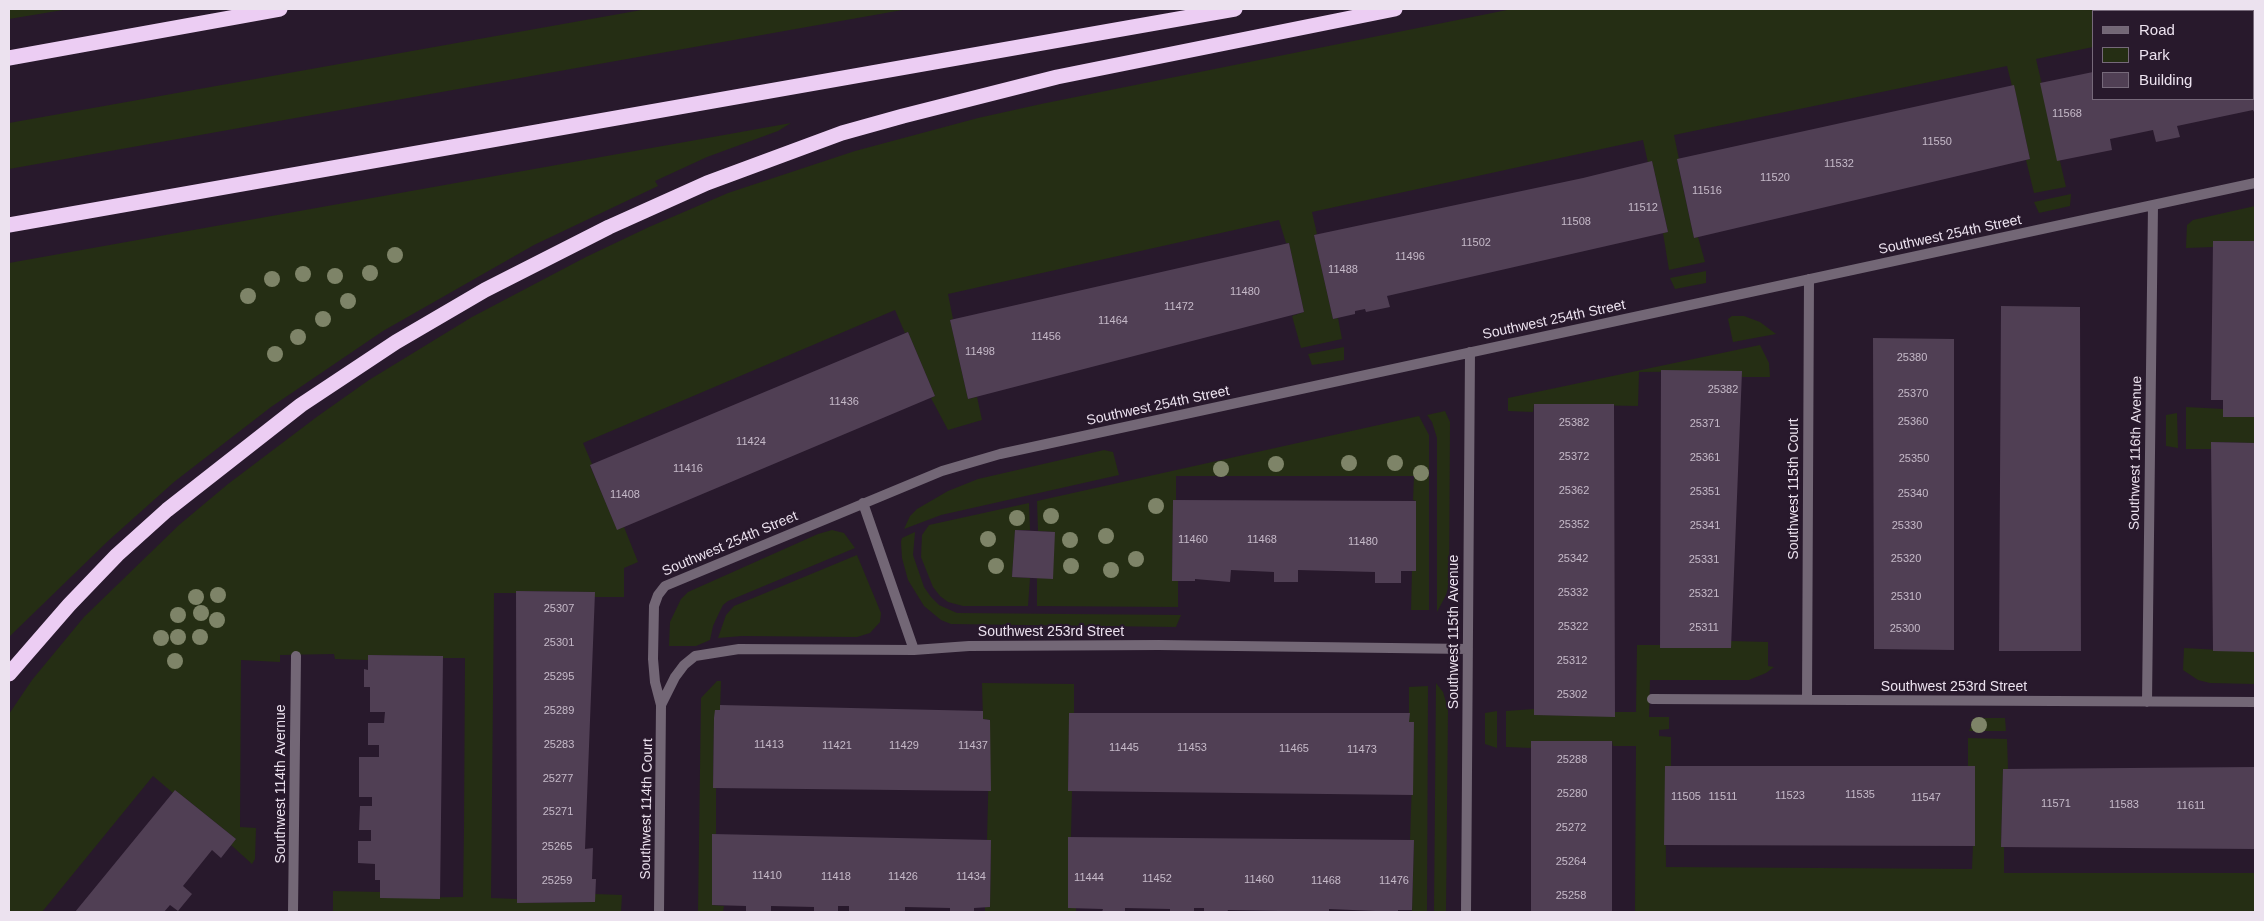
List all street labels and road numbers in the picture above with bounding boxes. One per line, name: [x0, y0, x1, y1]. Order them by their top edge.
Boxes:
street label: Southwest 254th Street: [1877, 212, 2023, 258]
street label: Southwest 254th Street: [1481, 297, 1627, 343]
street label: Southwest 116th Avenue: [2126, 376, 2146, 530]
street label: Southwest 254th Street: [1085, 383, 1231, 429]
street label: Southwest 115th Court: [1786, 418, 1802, 560]
street label: Southwest 254th Street: [660, 508, 800, 580]
street label: Southwest 115th Avenue: [1446, 555, 1462, 709]
street label: Southwest 253rd Street: [978, 624, 1124, 640]
street label: Southwest 253rd Street: [1881, 679, 2027, 695]
street label: Southwest 114th Avernue: [273, 704, 289, 864]
street label: Southwest 114th Court: [637, 738, 657, 880]

